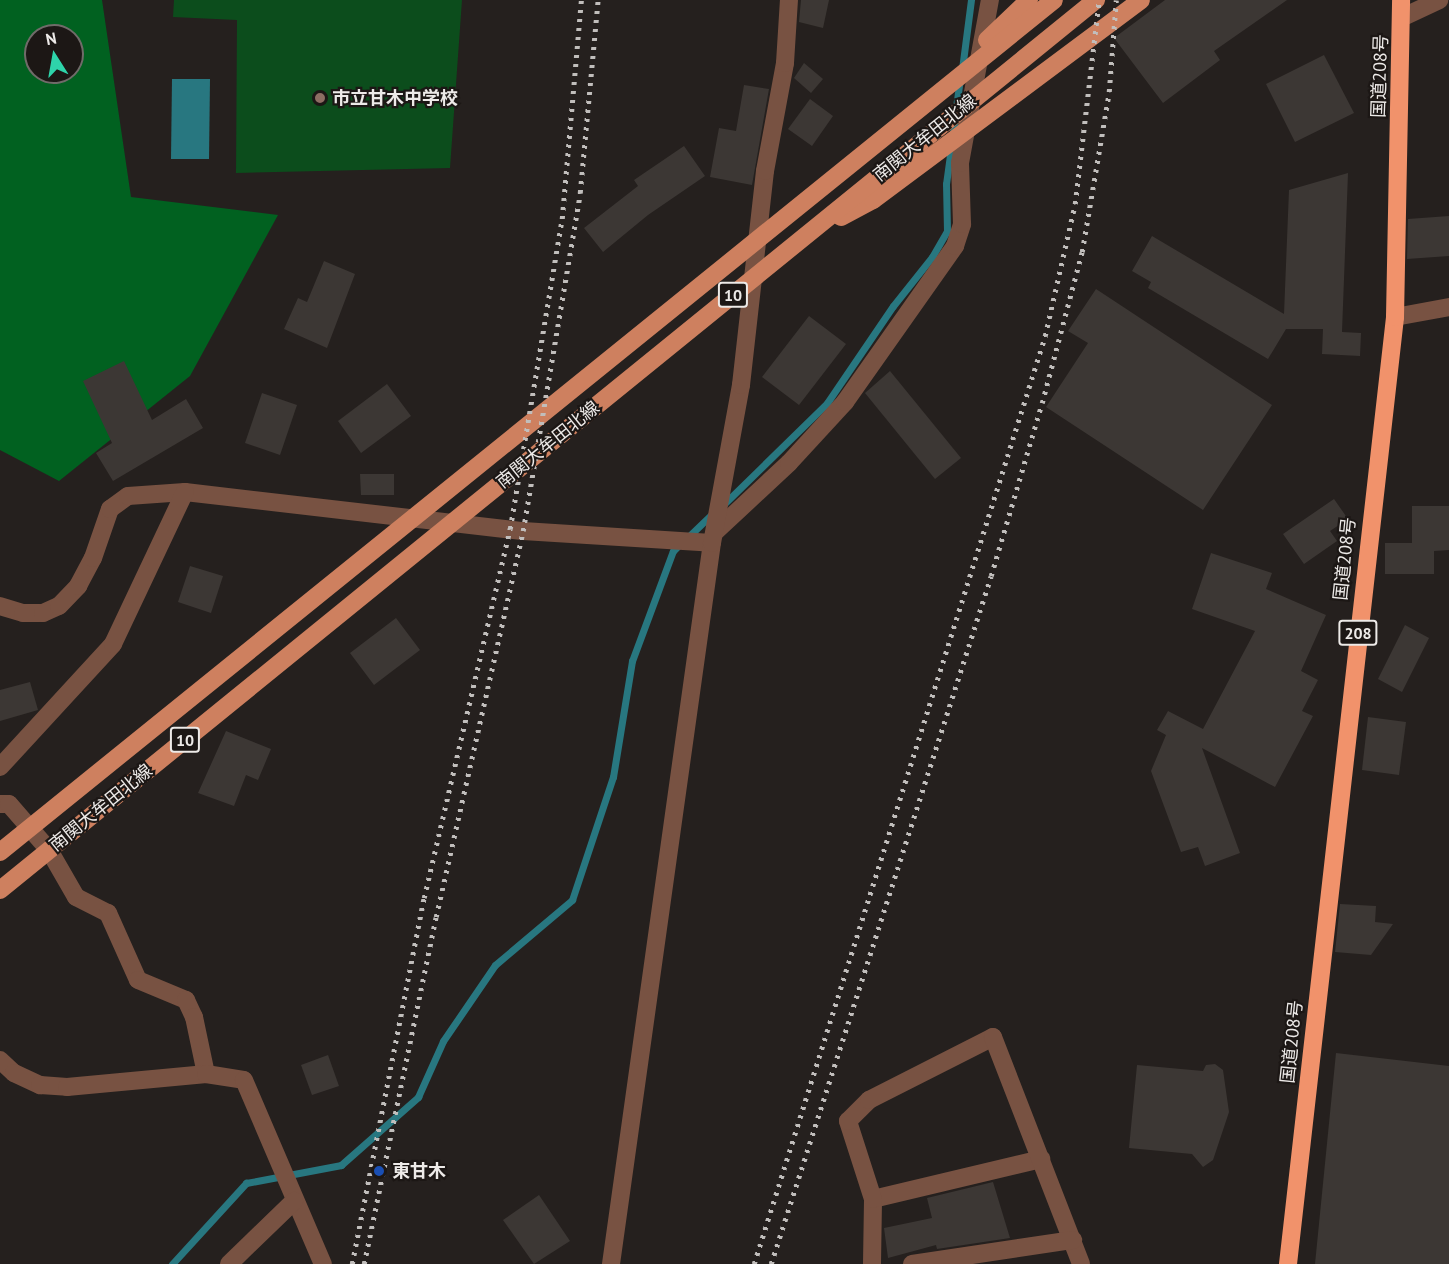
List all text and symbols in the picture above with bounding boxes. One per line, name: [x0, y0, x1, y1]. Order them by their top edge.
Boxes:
north arrow: [24, 24, 84, 84]
text: N: [44, 27, 58, 49]
street label: 国道208号: [1368, 34, 1392, 118]
place label: 市立甘木中学校: [332, 87, 458, 109]
street label: 南関大牟田北線: [869, 90, 981, 186]
marker: 市立甘木中学校: [313, 91, 327, 105]
road number: 10: [716, 282, 750, 308]
street label: 南関大牟田北線: [492, 397, 604, 493]
street label: 国道208号: [1330, 516, 1360, 602]
road number: 208: [1337, 620, 1379, 646]
road number: 10: [168, 727, 201, 753]
street label: 南関大牟田北線: [45, 760, 157, 856]
street label: 国道208号: [1277, 999, 1307, 1085]
place label: 東甘木: [392, 1160, 446, 1182]
marker: 東甘木: [370, 1162, 388, 1180]

